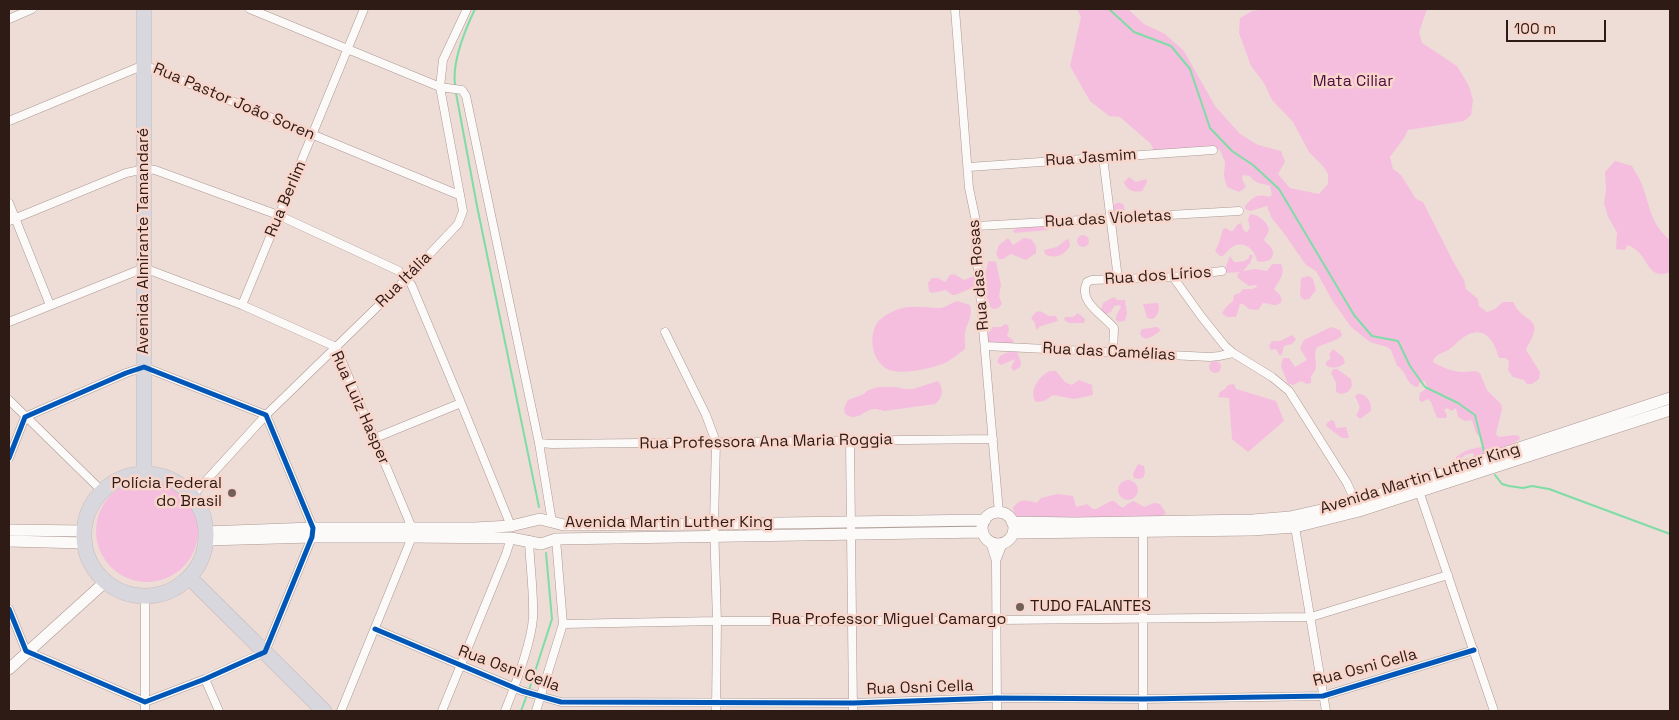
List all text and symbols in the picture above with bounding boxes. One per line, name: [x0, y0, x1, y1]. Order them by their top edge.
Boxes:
scale bar: [1509, 10, 1609, 42]
text: 100 m: [1514, 19, 1556, 38]
street label: Rua Pastor João Soren: [150, 59, 318, 145]
park label: Mata Ciliar: [1313, 72, 1393, 92]
street label: Avenida Almirante Tamandaré: [134, 128, 154, 354]
street label: Rua Jasmim: [1045, 145, 1137, 171]
street label: Rua Berlim: [261, 158, 311, 240]
street label: Rua das Violetas: [1044, 206, 1172, 232]
street label: Rua das Rosas: [965, 219, 993, 331]
street label: Rua Itália: [372, 248, 436, 312]
street label: Rua dos Lírios: [1104, 263, 1212, 289]
street label: Rua das Camélias: [1042, 339, 1176, 365]
street label: Rua Luiz Hasper: [326, 348, 394, 468]
street label: Rua Professora Ana Maria Roggia: [639, 430, 893, 454]
street label: Avenida Martin Luther King: [1318, 439, 1522, 519]
place label: Polícia Federal do Brasil: [111, 474, 222, 512]
marker: Polícia Federal do Brasil: [226, 487, 238, 499]
street label: Avenida Martin Luther King: [565, 513, 773, 533]
place label: TUDO FALANTES: [1030, 597, 1151, 617]
marker: TUDO FALANTES: [1014, 601, 1026, 613]
street label: Rua Professor Miguel Camargo: [772, 610, 1006, 630]
street label: Rua Osni Cella: [455, 642, 563, 696]
street label: Rua Osni Cella: [1311, 645, 1419, 691]
street label: Rua Osni Cella: [866, 677, 974, 699]

